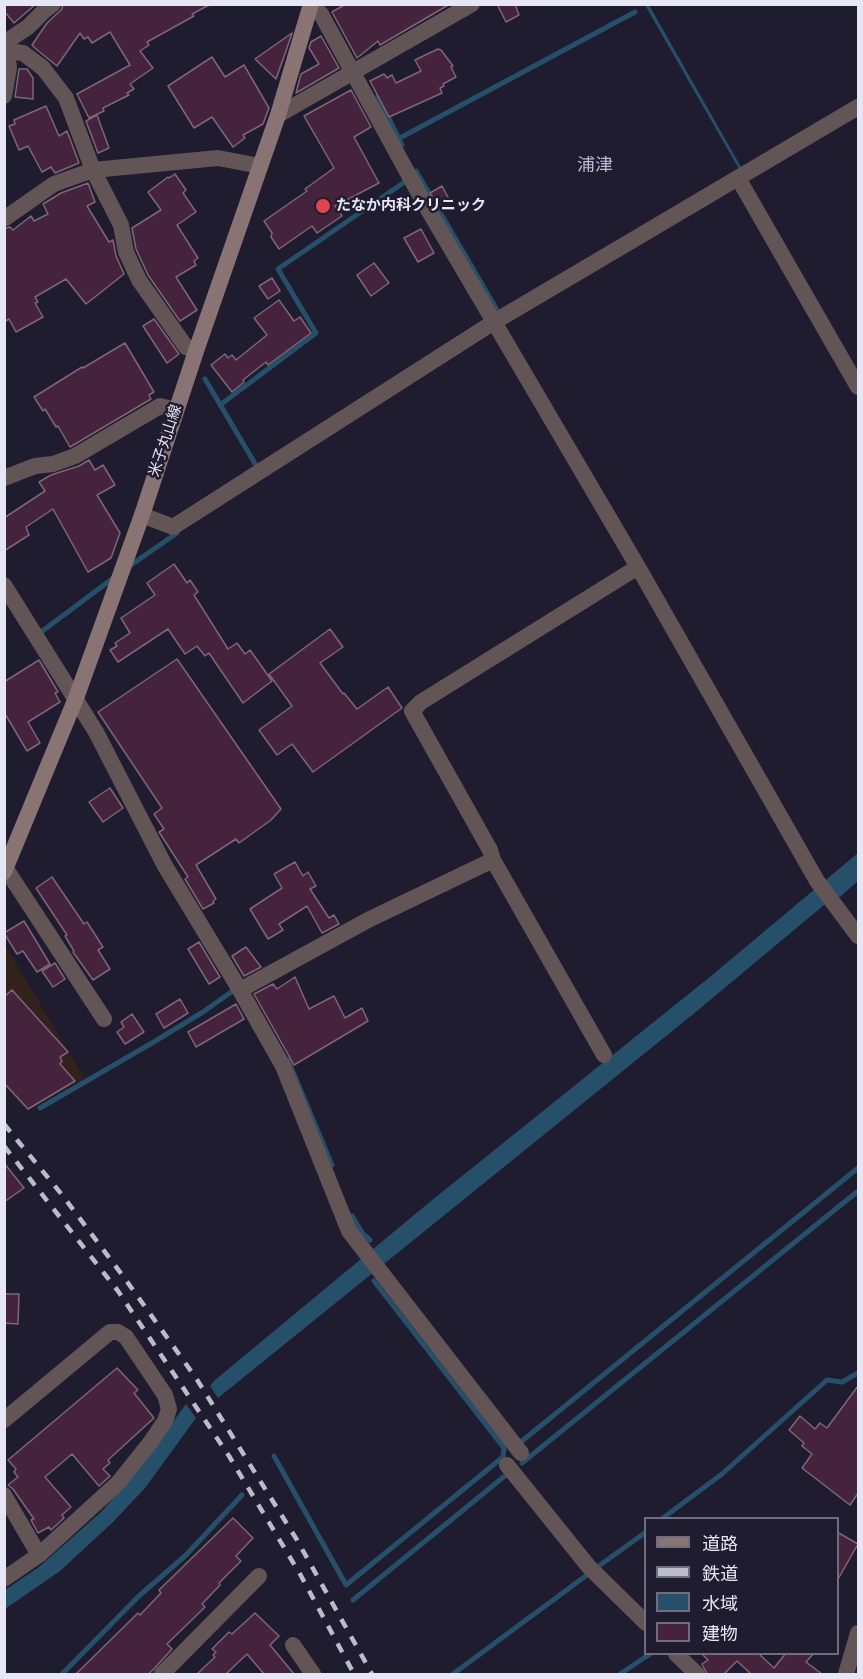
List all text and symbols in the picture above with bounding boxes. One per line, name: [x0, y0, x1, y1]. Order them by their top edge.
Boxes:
district label: 浦津: [577, 155, 613, 177]
marker: たなか内科クリニック: [314, 197, 332, 215]
place label: たなか内科クリニック: [336, 197, 486, 215]
street label: 米子丸山線: [146, 403, 186, 479]
legend: [644, 1517, 839, 1655]
text: 道路: [702, 1533, 738, 1554]
text: 鉄道: [702, 1563, 738, 1584]
text: 水域: [702, 1593, 738, 1614]
text: 建物: [702, 1623, 738, 1644]

